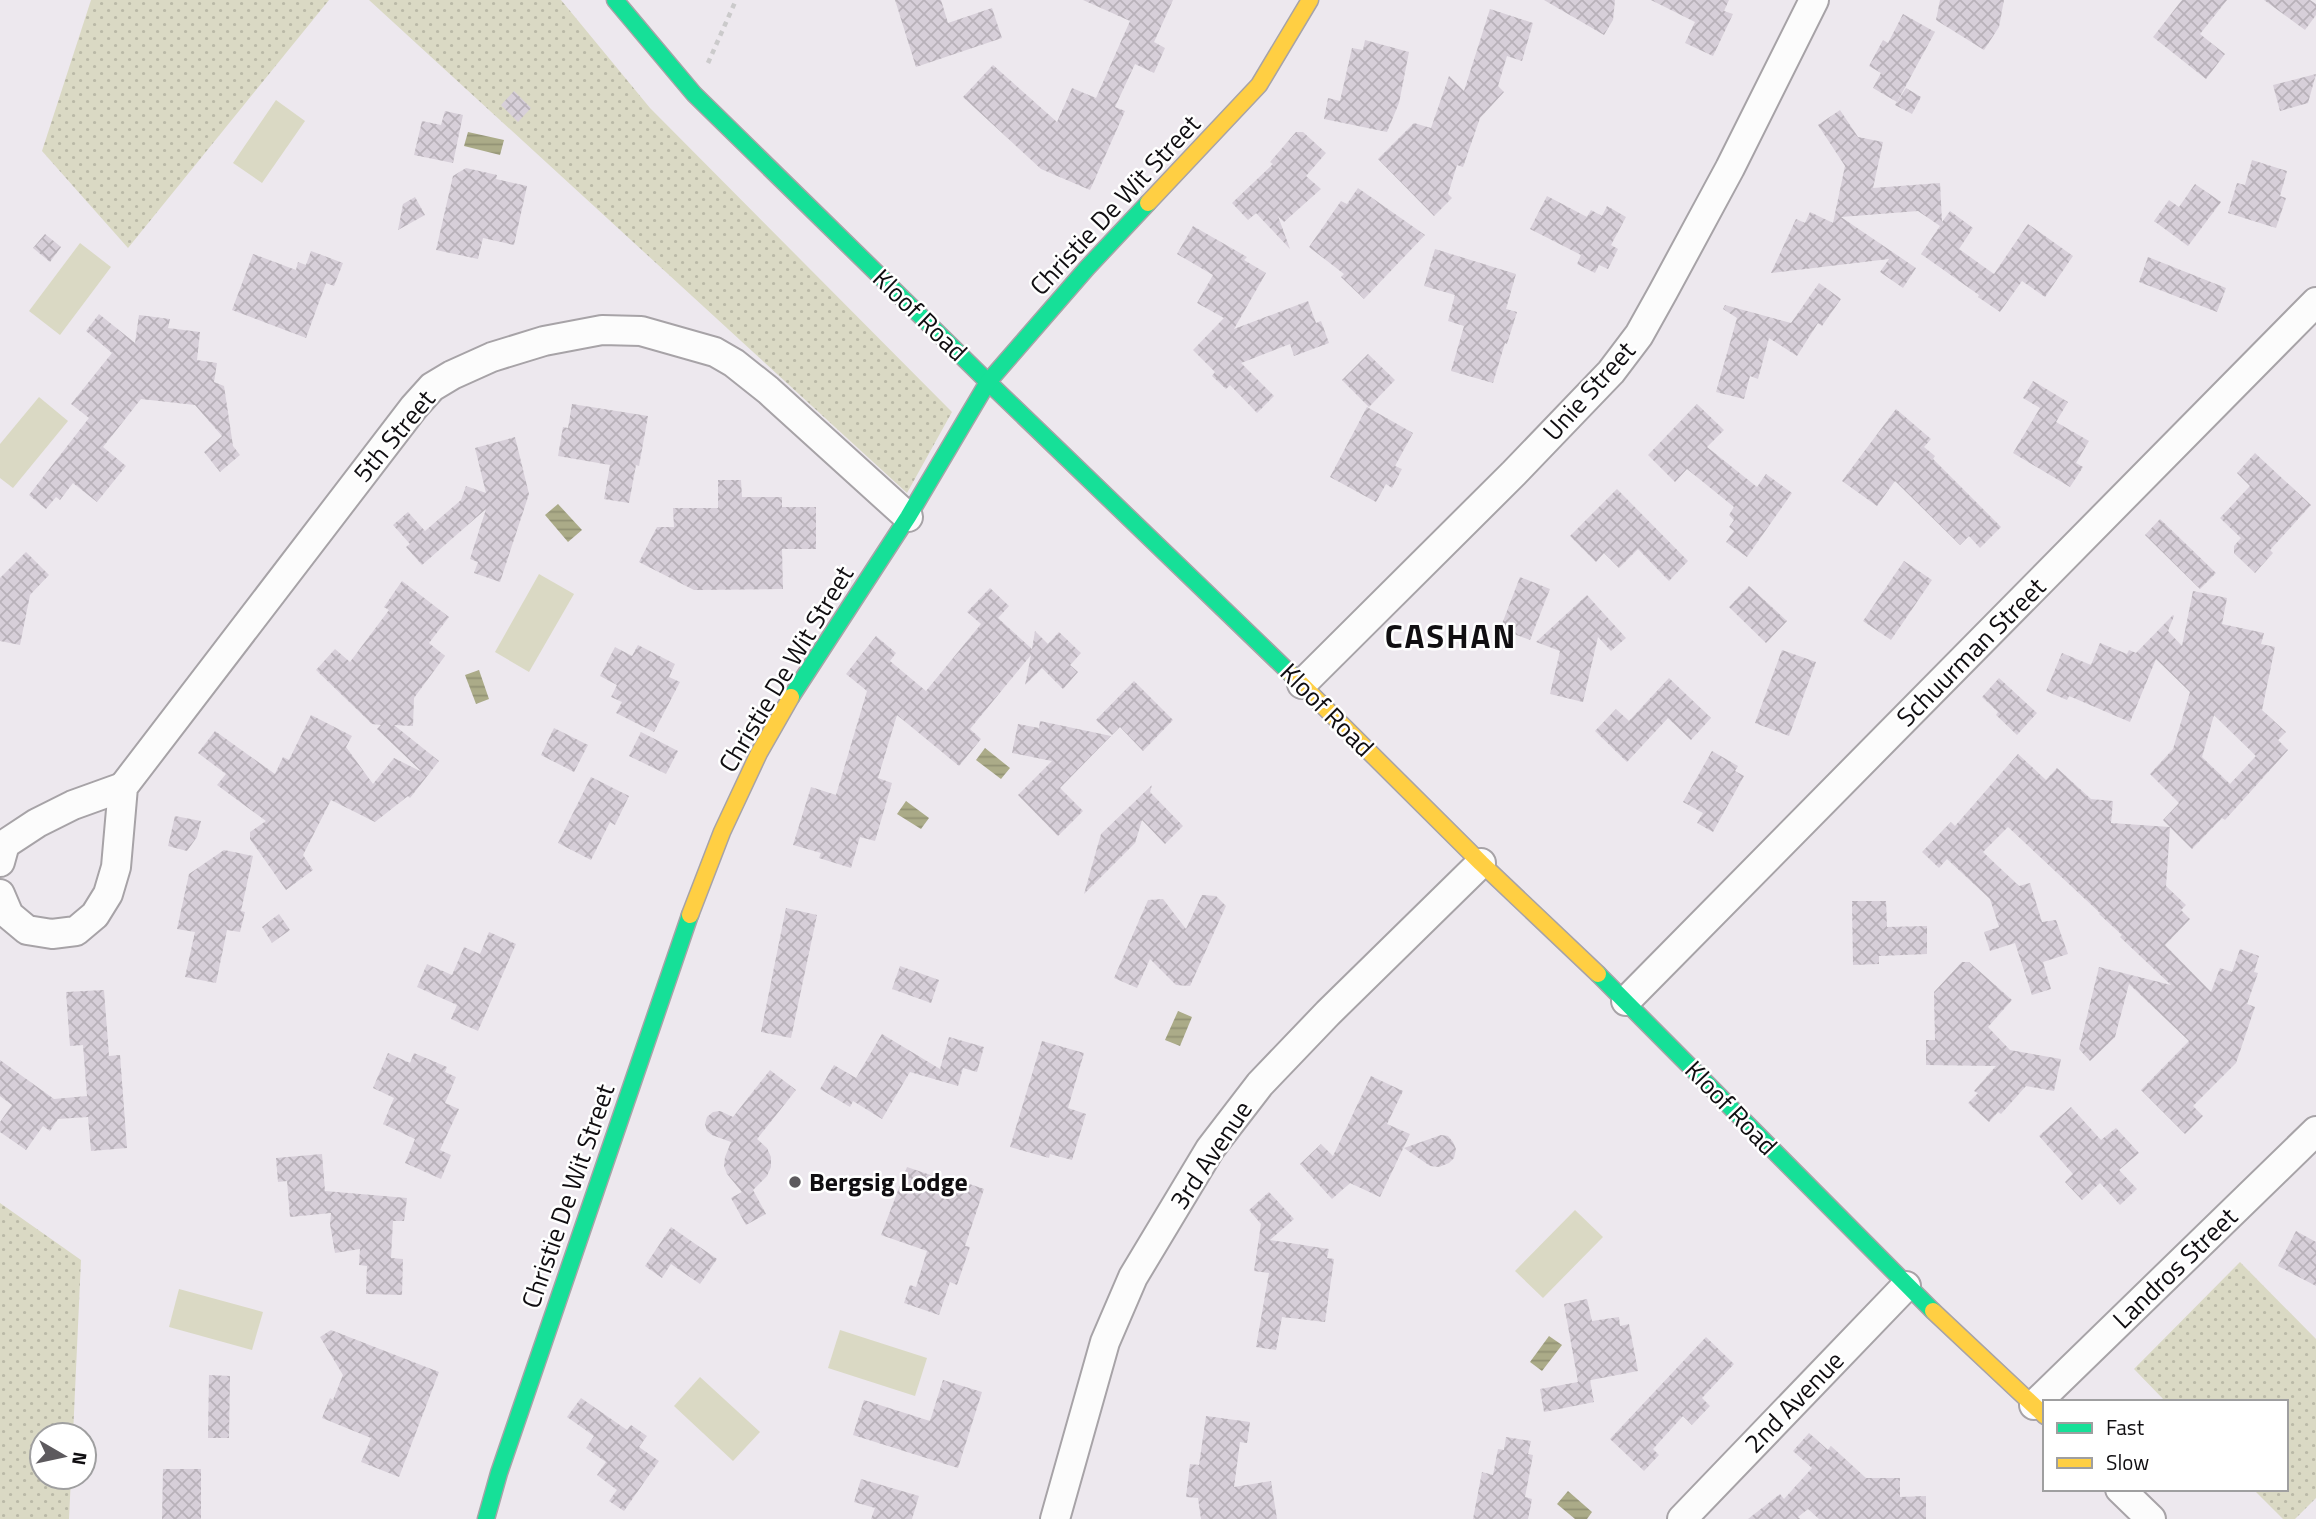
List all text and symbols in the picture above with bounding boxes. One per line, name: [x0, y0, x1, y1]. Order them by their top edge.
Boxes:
street label: Christie De Wit Street: [1020, 106, 1209, 304]
street label: Kloof Road: [864, 259, 977, 370]
street label: Unie Street: [1533, 332, 1644, 449]
street label: 5th Street: [343, 381, 444, 491]
street label: Christie De Wit Street: [708, 558, 863, 779]
street label: Schuurman Street: [1887, 568, 2054, 735]
district label: CASHAN: [1385, 611, 1517, 661]
street label: Kloof Road: [1272, 654, 1383, 765]
street label: Kloof Road: [1676, 1051, 1787, 1164]
street label: Christie De Wit Street: [511, 1078, 624, 1313]
street label: 3rd Avenue: [1160, 1092, 1261, 1217]
place label: Bergsig Lodge: [809, 1162, 968, 1201]
marker: Bergsig Lodge: [787, 1174, 803, 1190]
street label: Landros Street: [2103, 1198, 2246, 1337]
street label: 2nd Avenue: [1735, 1342, 1853, 1462]
legend: [2043, 1400, 2288, 1491]
text: Fast: [2106, 1411, 2145, 1443]
north arrow: [28, 1421, 98, 1491]
text: Slow: [2106, 1446, 2149, 1478]
text: N: [65, 1450, 96, 1468]

